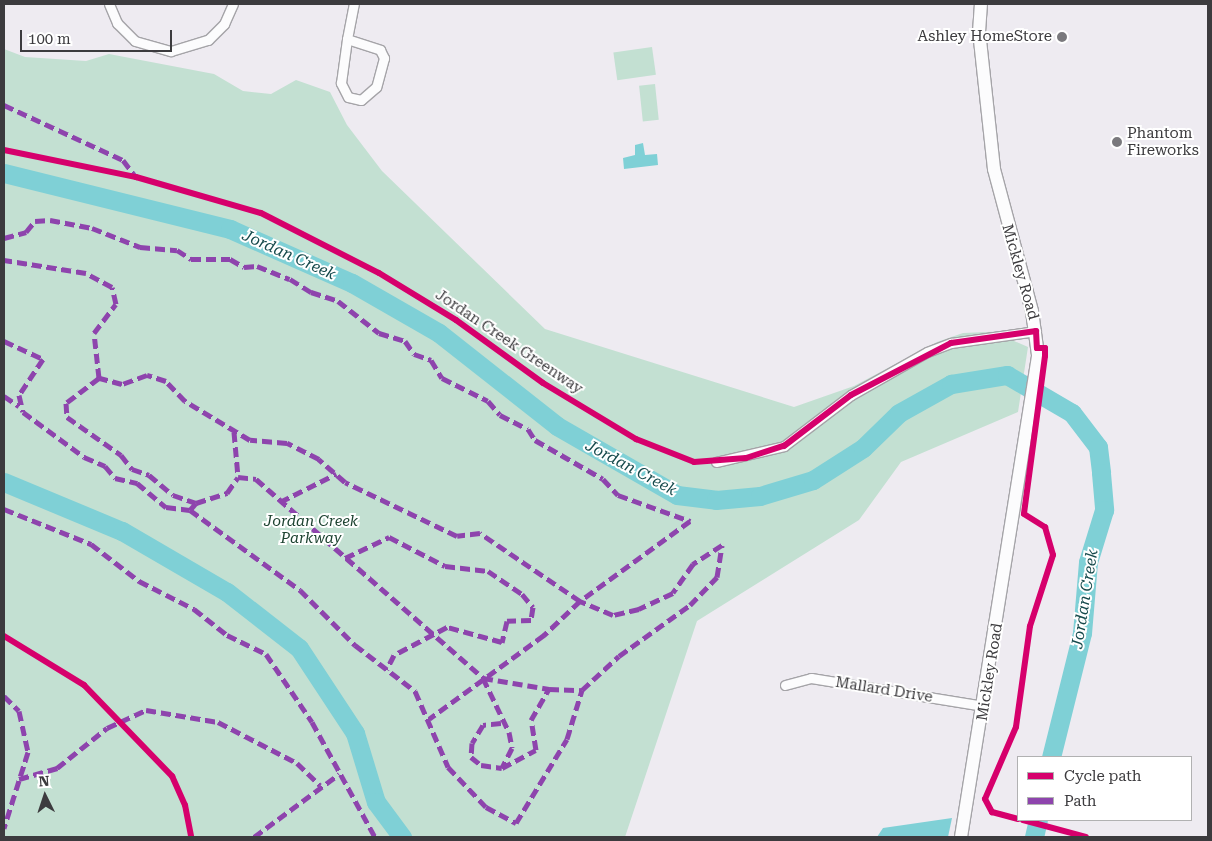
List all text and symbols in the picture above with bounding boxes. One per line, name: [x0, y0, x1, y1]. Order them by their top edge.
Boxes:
scale bar: [22, 20, 175, 52]
place label: Ashley HomeStore: [918, 28, 1052, 46]
text: 100 m: [28, 30, 71, 48]
marker: Ashley HomeStore: [1056, 31, 1068, 43]
place label: Phantom Fireworks: [1127, 124, 1199, 159]
marker: Phantom Fireworks: [1111, 136, 1123, 148]
street label: Mickley Road: [998, 222, 1042, 322]
water label: Jordan Creek: [239, 226, 339, 284]
street label: Jordan Creek Greenway: [432, 286, 586, 398]
water label: Jordan Creek: [582, 436, 680, 500]
park label: Jordan Creek Parkway: [264, 512, 358, 547]
water label: Jordan Creek: [1068, 548, 1102, 650]
street label: Mickley Road: [973, 622, 1007, 722]
street label: Mallard Drive: [834, 673, 934, 707]
legend: [1017, 756, 1192, 821]
text: Cycle path: [1064, 767, 1141, 785]
north arrow: [20, 771, 70, 821]
text: N: [38, 773, 50, 789]
text: Path: [1064, 792, 1097, 810]

